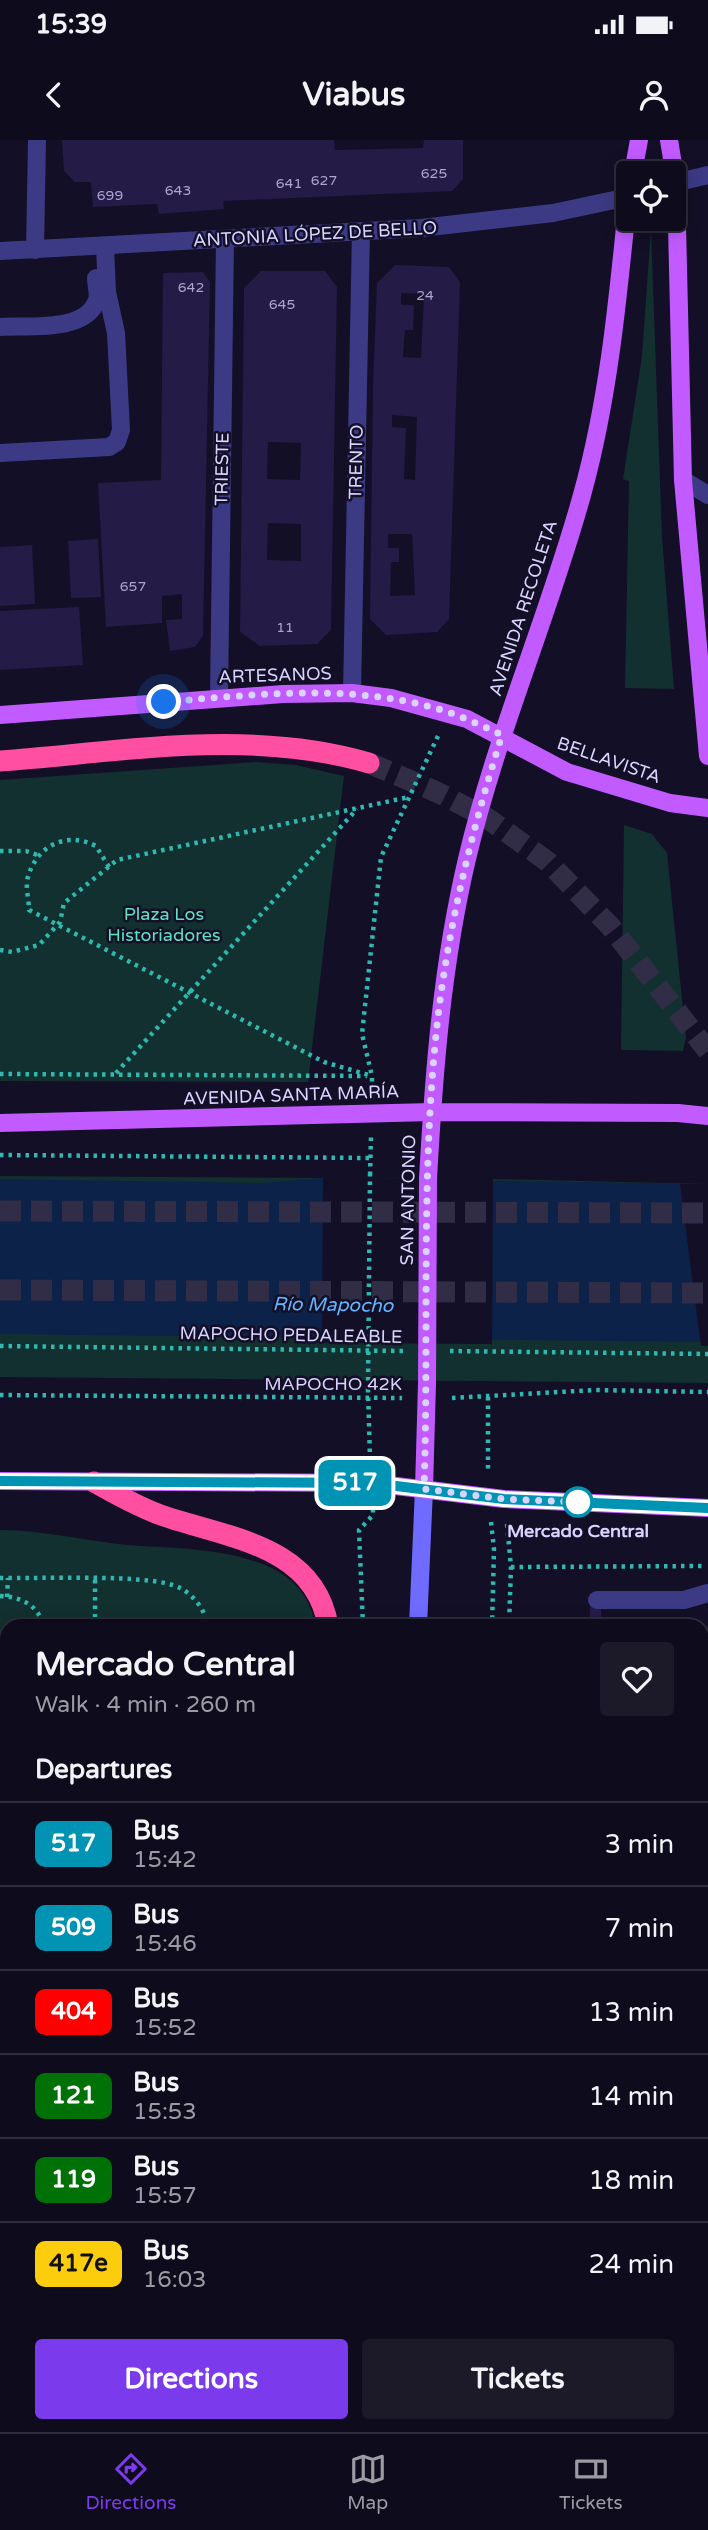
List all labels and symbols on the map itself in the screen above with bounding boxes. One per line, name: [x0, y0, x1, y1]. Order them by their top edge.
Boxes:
house number: 625: [421, 165, 447, 182]
house number: 627: [311, 172, 337, 189]
house number: 641: [276, 175, 302, 192]
house number: 643: [165, 182, 191, 199]
house number: 699: [97, 187, 123, 204]
street label: ANTONIA LÓPEZ DE BELLO: [192, 217, 438, 251]
house number: 642: [178, 279, 204, 296]
house number: 24: [416, 287, 434, 304]
house number: 645: [269, 296, 295, 313]
street label: TRENTO: [344, 424, 368, 500]
street label: TRIESTE: [210, 432, 234, 506]
street label: AVENIDA RECOLETA: [484, 517, 562, 699]
house number: 657: [120, 578, 146, 595]
house number: 11: [276, 619, 294, 636]
street label: ARTESANOS: [218, 662, 332, 688]
your location: [146, 684, 181, 719]
street label: BELLAVISTA: [554, 732, 664, 788]
park label: Plaza Los Historiadores: [107, 903, 221, 946]
street label: AVENIDA SANTA MARÍA: [182, 1080, 400, 1110]
street label: SAN ANTONIO: [396, 1134, 420, 1266]
water label: Río Mapocho: [273, 1293, 395, 1317]
street label: MAPOCHO PEDALEABLE: [179, 1322, 403, 1348]
street label: MAPOCHO 42K: [264, 1373, 402, 1395]
line badge: 517: [315, 1460, 395, 1506]
marker: Mercado Central: [563, 1487, 593, 1517]
place label: Mercado Central: [507, 1520, 649, 1542]

